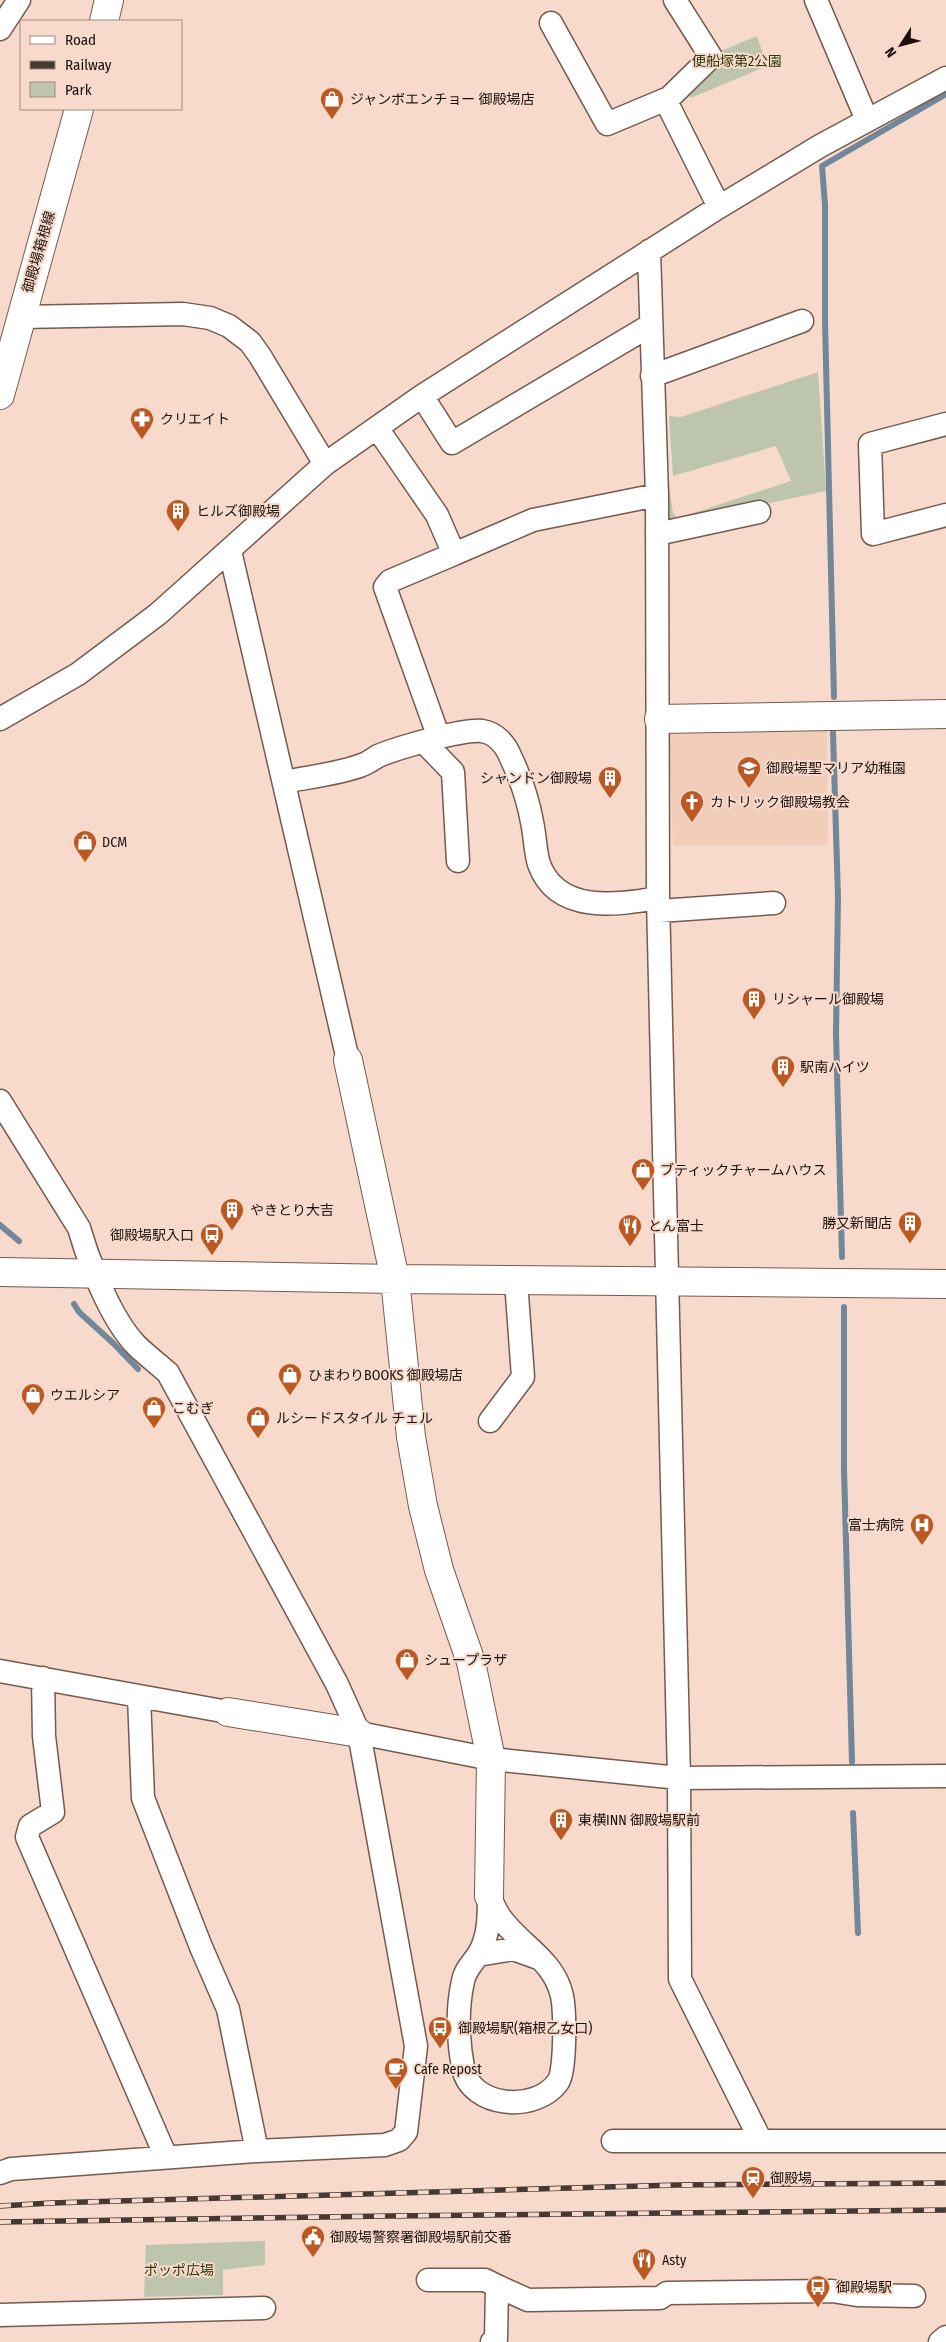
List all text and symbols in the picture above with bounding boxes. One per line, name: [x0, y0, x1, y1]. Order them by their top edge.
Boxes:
legend: [20, 20, 182, 110]
north arrow: [876, 20, 926, 70]
text: Road: [65, 31, 96, 49]
text: N: [882, 44, 900, 61]
park label: 便船塚第2公園: [692, 53, 782, 70]
text: Railway: [65, 56, 112, 74]
text: Park: [65, 81, 92, 99]
shop icon: ジャンボエンチョー 御殿場店: [319, 86, 345, 120]
place label: ジャンボエンチョー 御殿場店: [350, 91, 535, 108]
street label: 御殿場箱根線: [19, 209, 59, 295]
pharmacy icon: クリエイト: [129, 406, 155, 440]
place label: クリエイト: [160, 411, 230, 428]
building icon: ヒルズ御殿場: [165, 498, 191, 532]
place label: ヒルズ御殿場: [196, 503, 280, 520]
school or university icon: 御殿場聖マリア幼稚園: [736, 755, 762, 789]
place label: 御殿場聖マリア幼稚園: [766, 760, 906, 777]
building icon: シャンドン御殿場: [597, 765, 623, 799]
place label: シャンドン御殿場: [480, 770, 592, 787]
church icon: カトリック御殿場教会: [679, 789, 705, 823]
place label: カトリック御殿場教会: [710, 794, 850, 811]
shop icon: DCM: [72, 829, 98, 863]
place label: DCM: [102, 834, 127, 851]
building icon: リシャール御殿場: [741, 986, 767, 1020]
place label: リシャール御殿場: [772, 991, 884, 1008]
building icon: 駅南ハイツ: [770, 1054, 796, 1088]
place label: 駅南ハイツ: [800, 1059, 870, 1076]
shop icon: ブティックチャームハウス: [630, 1157, 656, 1191]
place label: ブティックチャームハウス: [660, 1162, 827, 1179]
building icon: やきとり大吉: [219, 1197, 245, 1231]
place label: やきとり大吉: [250, 1202, 334, 1219]
building icon: 勝又新聞店: [897, 1210, 923, 1244]
restaurant icon: とん富士: [617, 1213, 643, 1247]
place label: 勝又新聞店: [822, 1215, 892, 1232]
place label: とん富士: [648, 1218, 704, 1235]
bus stop icon: 御殿場駅入口: [199, 1222, 225, 1256]
place label: 御殿場駅入口: [110, 1227, 194, 1244]
shop icon: ひまわりBOOKS 御殿場店: [277, 1362, 303, 1396]
place label: ひまわりBOOKS 御殿場店: [308, 1367, 463, 1384]
shop icon: ウエルシア: [20, 1382, 46, 1416]
place label: ウエルシア: [50, 1387, 120, 1404]
shop icon: こむぎ: [141, 1395, 167, 1429]
place label: こむぎ: [172, 1400, 214, 1417]
shop icon: ルシードスタイル チェル: [245, 1405, 271, 1439]
place label: ルシードスタイル チェル: [276, 1410, 433, 1427]
hospital icon: 富士病院: [909, 1512, 935, 1546]
place label: 富士病院: [848, 1517, 904, 1534]
shop icon: シュープラザ: [394, 1647, 420, 1681]
place label: シュープラザ: [424, 1652, 507, 1669]
building icon: 東横INN 御殿場駅前: [548, 1807, 574, 1841]
place label: 東横INN 御殿場駅前: [578, 1812, 700, 1829]
bus stop icon: 御殿場駅(箱根乙女口): [427, 2015, 453, 2049]
place label: 御殿場駅(箱根乙女口): [458, 2020, 592, 2037]
cafe icon: Cafe Repost: [383, 2056, 409, 2090]
place label: Cafe Repost: [414, 2061, 482, 2078]
station icon: 御殿場: [740, 2165, 766, 2199]
place label: 御殿場: [770, 2170, 812, 2187]
public building icon: 御殿場警察署御殿場駅前交番: [300, 2224, 326, 2258]
place label: 御殿場警察署御殿場駅前交番: [330, 2229, 512, 2246]
restaurant icon: Asty: [631, 2247, 657, 2281]
place label: Asty: [662, 2252, 687, 2269]
park label: ポッポ広場: [144, 2262, 214, 2279]
bus stop icon: 御殿場駅: [805, 2274, 831, 2308]
place label: 御殿場駅: [836, 2279, 892, 2296]

